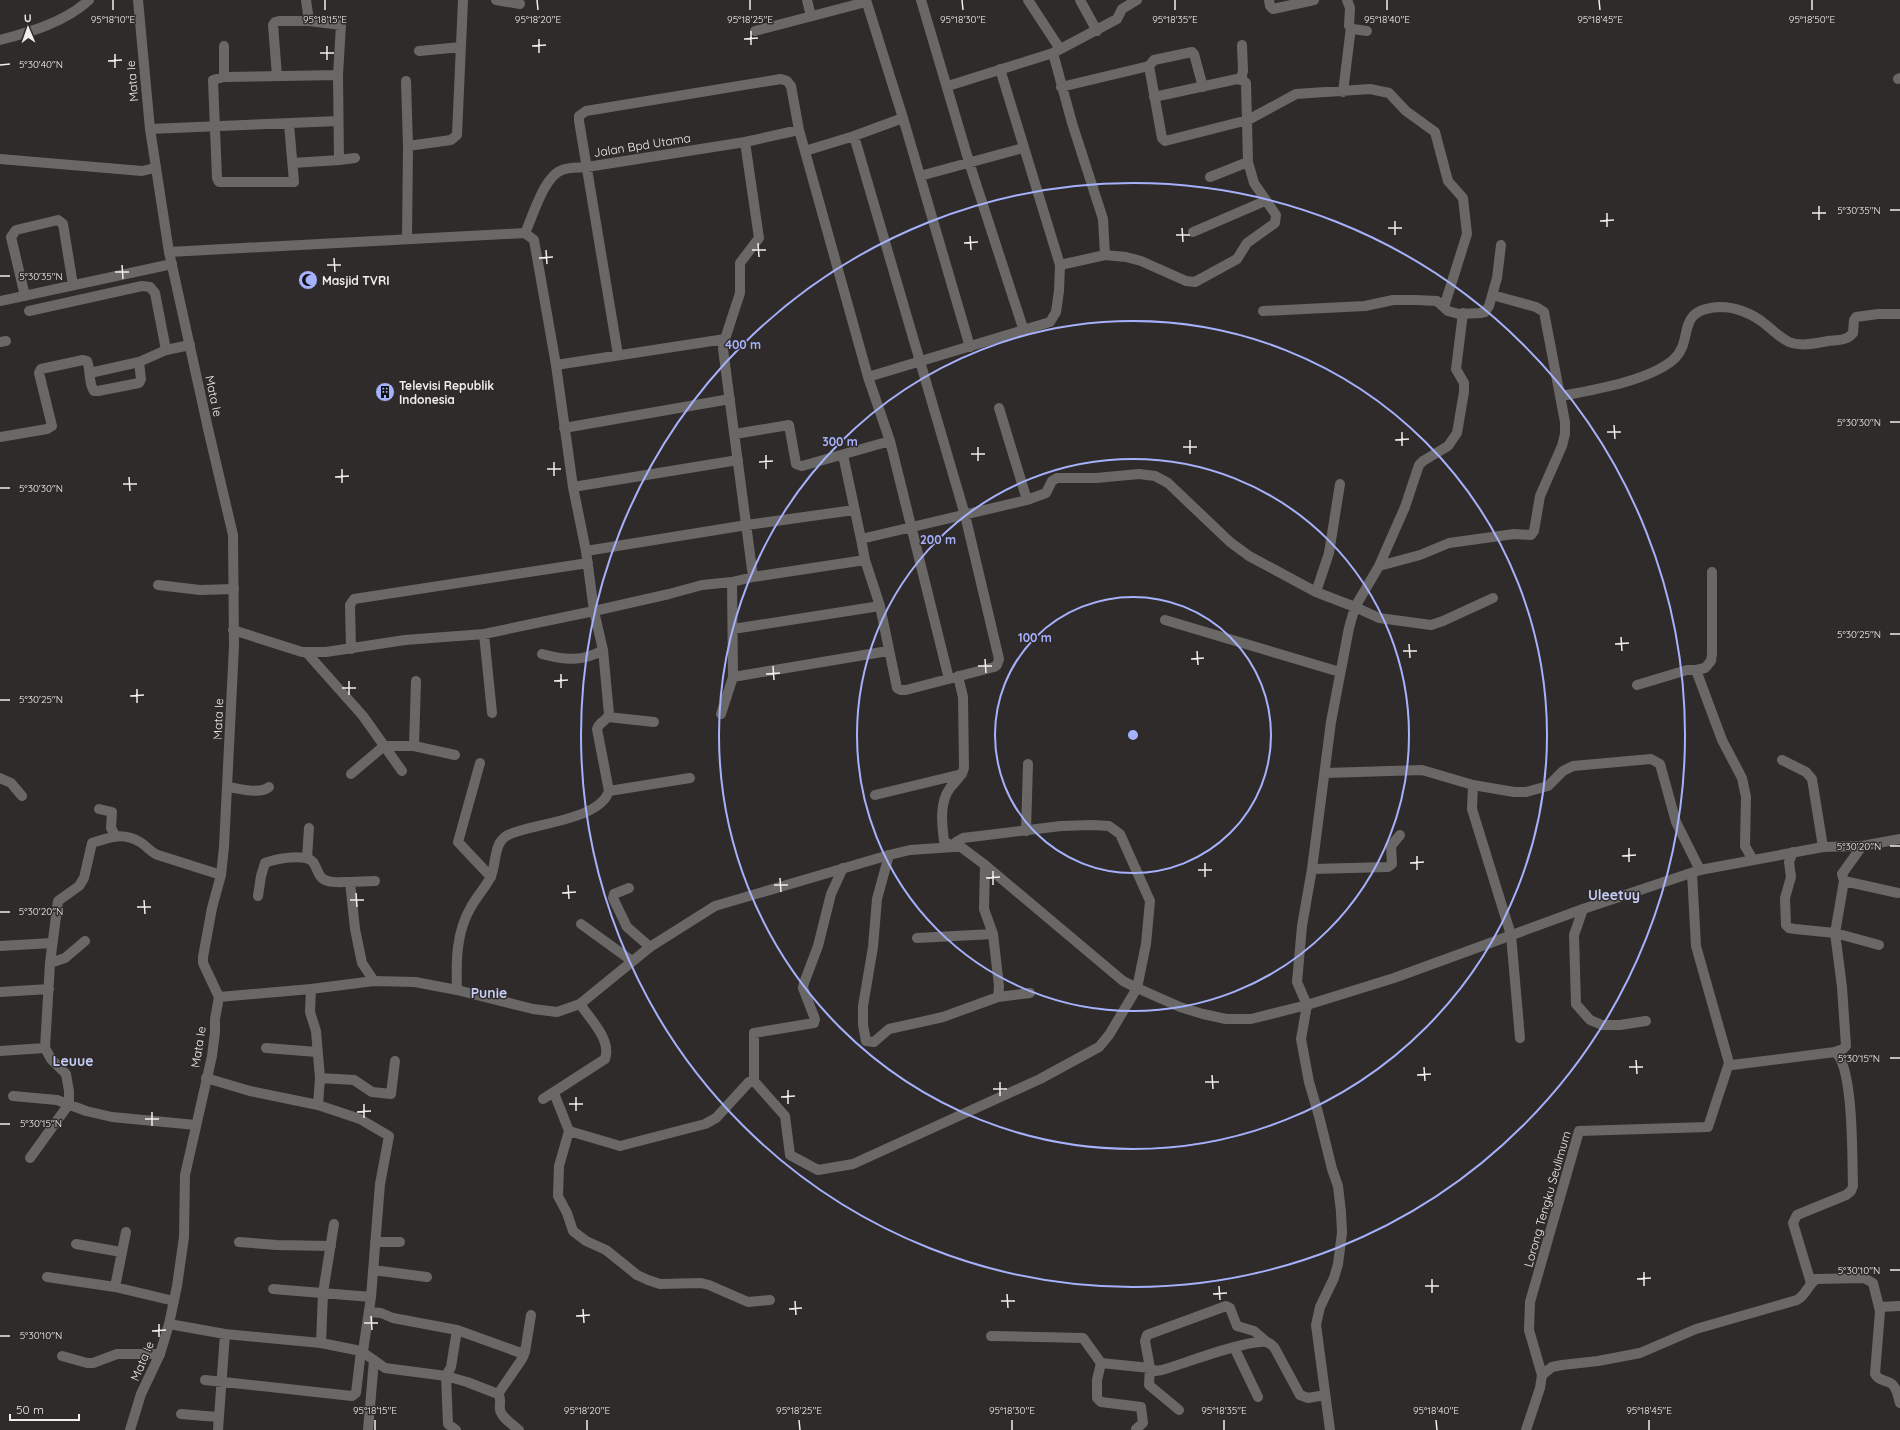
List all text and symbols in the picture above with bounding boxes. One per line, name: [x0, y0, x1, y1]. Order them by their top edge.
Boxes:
north arrow: [8, 8, 48, 48]
text: U: [24, 11, 32, 25]
text: 95°18'10"E: [91, 13, 136, 26]
text: 95°18'15"E: [303, 13, 347, 26]
text: 95°18'20"E: [515, 13, 562, 26]
text: 95°18'25"E: [727, 13, 773, 26]
text: 95°18'30"E: [940, 13, 986, 26]
text: 95°18'35"E: [1152, 13, 1198, 26]
text: 95°18'40"E: [1364, 13, 1410, 26]
text: 95°18'45"E: [1577, 13, 1623, 26]
text: 95°18'50"E: [1789, 13, 1835, 26]
text: 5°30'40"N: [19, 58, 63, 71]
street label: Mata Ie: [123, 59, 141, 102]
street label: Jalan Bpd Utama: [592, 130, 692, 160]
text: 5°30'35"N: [1837, 204, 1881, 217]
mosque icon: Masjid TVRI: [297, 269, 319, 291]
text: 5°30'35"N: [19, 270, 63, 283]
place label: Masjid TVRI: [322, 273, 390, 288]
text: 400 m: [725, 337, 761, 352]
street label: Mata Ie: [202, 374, 226, 418]
place label: Televisi Republik Indonesia: [399, 378, 494, 407]
building icon: Televisi Republik Indonesia: [374, 381, 396, 403]
text: 5°30'30"N: [1837, 416, 1881, 429]
text: 300 m: [822, 434, 858, 449]
text: 5°30'30"N: [19, 482, 63, 495]
text: 200 m: [920, 532, 956, 547]
text: 5°30'25"N: [1837, 628, 1881, 641]
text: 100 m: [1018, 630, 1052, 645]
text: 5°30'25"N: [19, 693, 63, 706]
street label: Mata Ie: [210, 698, 226, 740]
centre of rings: [1126, 728, 1140, 742]
text: 5°30'20"N: [1837, 840, 1881, 853]
district label: Uleetuy: [1588, 886, 1640, 904]
text: 5°30'20"N: [19, 905, 63, 918]
district label: Punie: [471, 984, 507, 1002]
street label: Mata Ie: [187, 1025, 209, 1069]
district label: Leuue: [53, 1052, 93, 1070]
text: 5°30'15"N: [1838, 1052, 1880, 1065]
text: 5°30'15"N: [20, 1117, 62, 1130]
street label: Lorong Tengku Seulimum: [1520, 1129, 1574, 1269]
text: 5°30'10"N: [1838, 1264, 1880, 1277]
text: 5°30'10"N: [20, 1329, 62, 1342]
street label: Mata Ie: [127, 1339, 157, 1383]
scale bar: [10, 1396, 79, 1422]
text: 50 m: [16, 1402, 44, 1417]
text: 95°18'15"E: [353, 1404, 397, 1417]
text: 95°18'20"E: [564, 1404, 611, 1417]
text: 95°18'25"E: [776, 1404, 822, 1417]
text: 95°18'30"E: [989, 1404, 1035, 1417]
text: 95°18'35"E: [1201, 1404, 1247, 1417]
text: 95°18'40"E: [1413, 1404, 1459, 1417]
text: 95°18'45"E: [1626, 1404, 1672, 1417]

